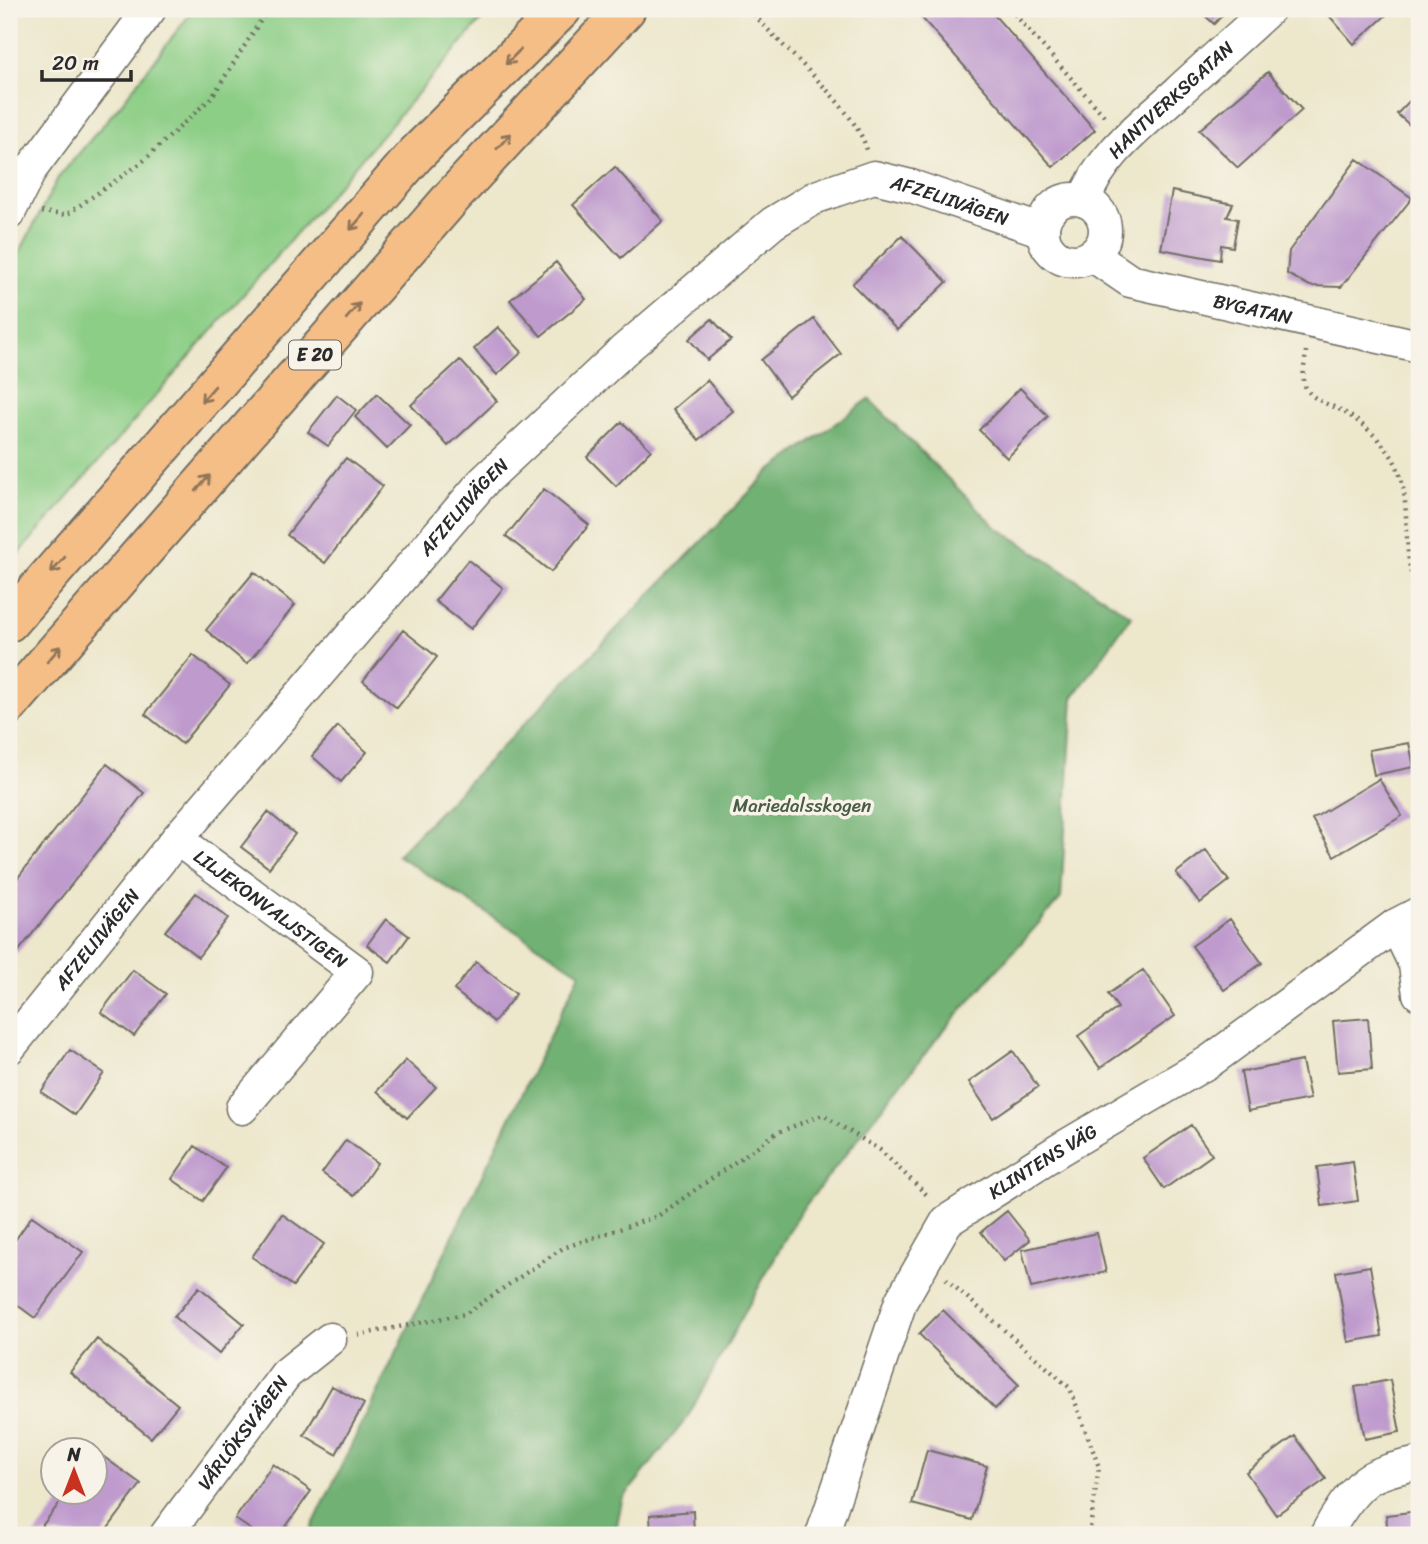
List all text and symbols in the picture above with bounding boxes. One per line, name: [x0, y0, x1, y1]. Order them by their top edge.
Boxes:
street label: HANTVERKSGATAN: [1099, 32, 1241, 166]
scale bar: [42, 38, 131, 82]
text: 20 m: [52, 44, 99, 82]
one-way arrow: [505, 48, 522, 65]
one-way arrow: [496, 132, 512, 150]
street label: AFZELIIVÄGEN: [886, 165, 1013, 235]
one-way arrow: [349, 213, 365, 231]
street label: BYGATAN: [1210, 284, 1296, 334]
one-way arrow: [345, 302, 361, 320]
road number: E 20: [289, 340, 341, 370]
one-way arrow: [200, 384, 216, 402]
street label: AFZELIIVÄGEN: [409, 449, 516, 564]
one-way arrow: [195, 474, 211, 492]
one-way arrow: [50, 556, 66, 574]
one-way arrow: [46, 645, 62, 663]
park label: Mariedalsskogen: [733, 789, 871, 822]
street label: LILJEKONVALJSTIGEN: [187, 840, 356, 977]
street label: AFZELIIVÄGEN: [45, 881, 148, 998]
street label: KLINTENS VÄG: [981, 1114, 1103, 1208]
street label: VÅRLÖKSVÄGEN: [188, 1367, 297, 1497]
north arrow: [38, 1436, 108, 1506]
text: N: [66, 1438, 81, 1471]

